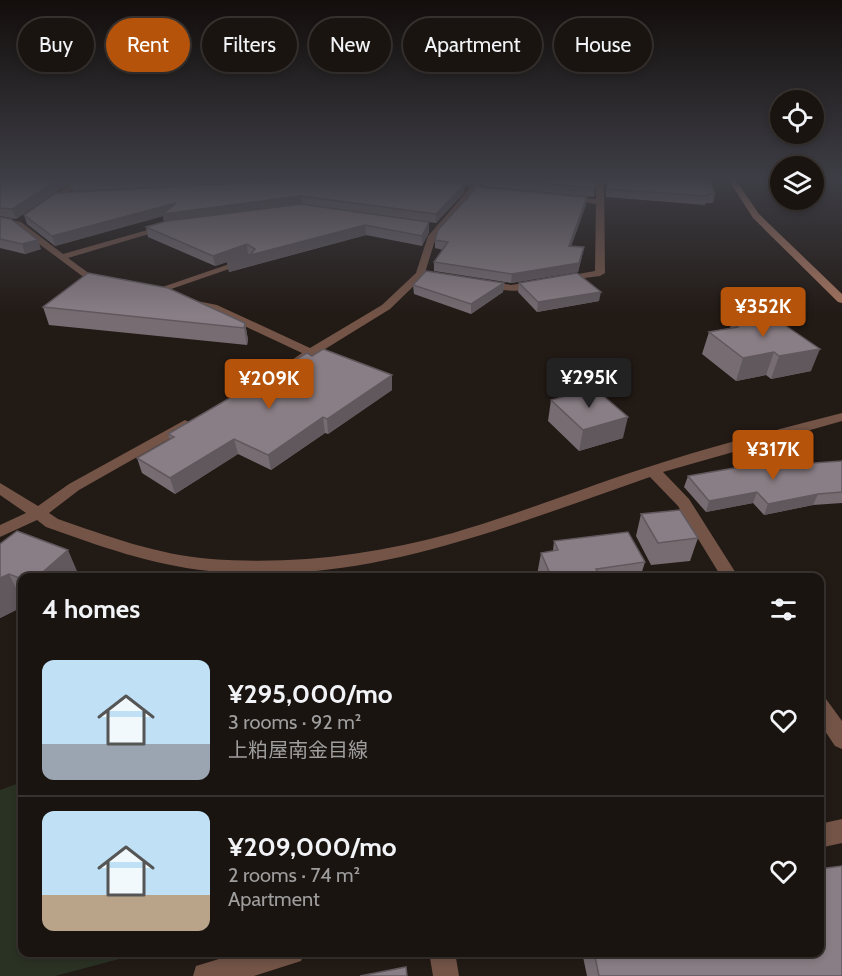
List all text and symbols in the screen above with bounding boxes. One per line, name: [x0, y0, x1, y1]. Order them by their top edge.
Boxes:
chip: Buy: [18, 18, 94, 72]
chip: Rent: [106, 18, 190, 72]
chip: Filters: [202, 18, 297, 72]
chip: New: [309, 18, 391, 72]
chip: Apartment: [403, 18, 542, 72]
chip: House: [554, 18, 652, 72]
map controls: [770, 90, 824, 210]
button: locate: [770, 90, 824, 144]
button: layers: [770, 156, 824, 210]
pin: ¥352K: [721, 287, 805, 338]
text: ¥352K: [735, 294, 791, 318]
pin: ¥295K: [547, 358, 631, 409]
pin: ¥209K: [227, 359, 311, 410]
text: ¥295K: [560, 365, 618, 389]
text: ¥209K: [239, 366, 299, 390]
pin: ¥317K: [731, 430, 815, 481]
text: ¥317K: [747, 437, 799, 461]
text: 4 homes: [42, 593, 140, 625]
icon: filters: [767, 593, 800, 626]
text: ¥295,000/mo: [228, 678, 393, 710]
icon: home: [90, 684, 162, 756]
icon: heart: [767, 704, 800, 737]
text: 3 rooms · 92 m²: [228, 710, 361, 734]
text: 上粕屋南金目線: [228, 738, 368, 762]
text: ¥209,000/mo: [228, 831, 397, 863]
icon: home: [90, 835, 162, 907]
icon: heart: [767, 855, 800, 888]
text: 2 rooms · 74 m²: [228, 863, 360, 887]
text: Apartment: [228, 887, 320, 911]

